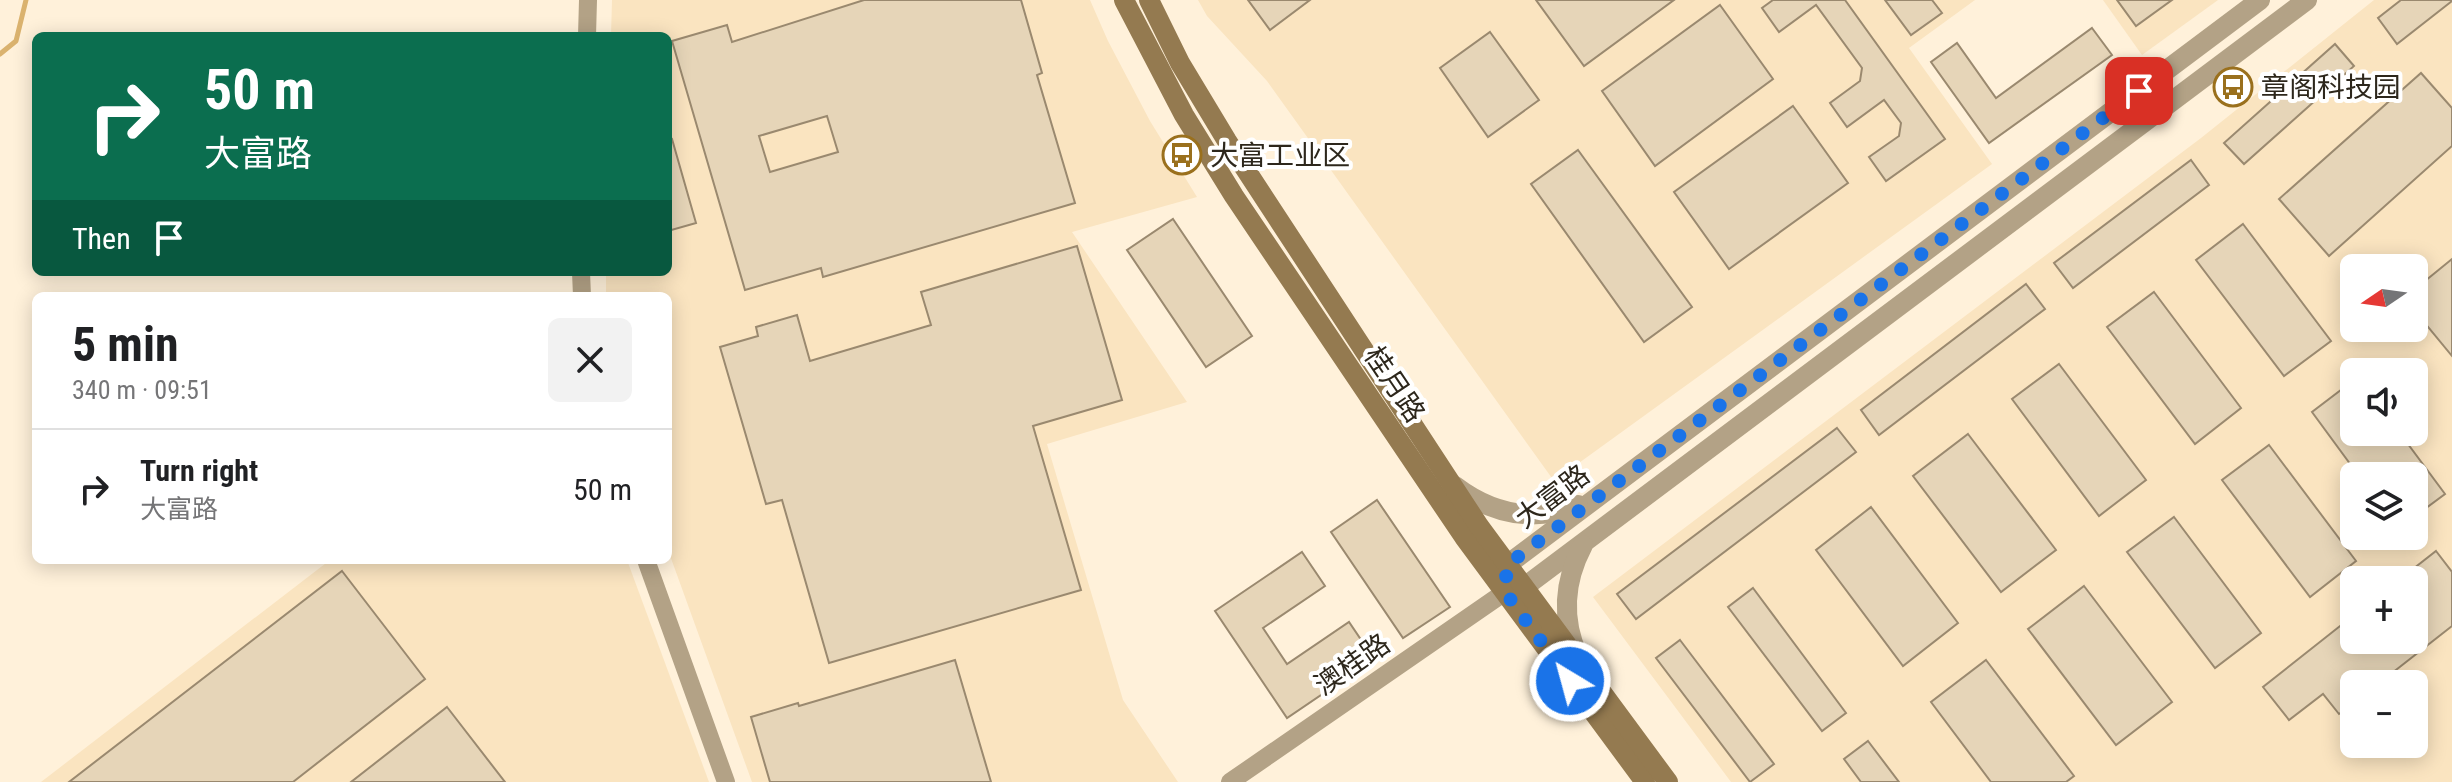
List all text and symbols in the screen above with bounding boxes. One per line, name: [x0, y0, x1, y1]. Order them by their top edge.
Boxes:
text: 50 m: [204, 57, 315, 123]
pin: [2105, 57, 2173, 125]
icon: right: [72, 64, 176, 168]
bus stop icon: 章阁科技园: [2212, 66, 2254, 108]
icon: arrive: [2117, 69, 2161, 113]
place label: 章阁科技园: [2261, 71, 2401, 104]
text: 大富路: [204, 133, 312, 175]
bus stop icon: 大富工业区: [1161, 134, 1203, 176]
place label: 大富工业区: [1210, 139, 1350, 172]
icon: arrive: [147, 216, 191, 260]
text: Then: [72, 221, 131, 256]
north arrow: [2340, 254, 2428, 342]
map controls: [2340, 254, 2428, 758]
text: 5 min: [72, 316, 179, 373]
button: close: [548, 318, 632, 402]
street label: 桂月路: [1357, 340, 1432, 428]
button: sound: [2340, 358, 2428, 446]
text: 340 m · 09:51: [72, 375, 212, 405]
text: Turn right: [140, 453, 258, 488]
street label: 大富路: [1509, 458, 1596, 535]
button: layers: [2340, 462, 2428, 550]
icon: right: [72, 467, 116, 511]
text: 50 m: [573, 472, 632, 507]
text: 大富路: [140, 494, 218, 524]
button: +: [2340, 566, 2428, 654]
street label: 澳桂路: [1308, 627, 1396, 702]
position arrow: [1528, 639, 1612, 723]
button: −: [2340, 670, 2428, 758]

